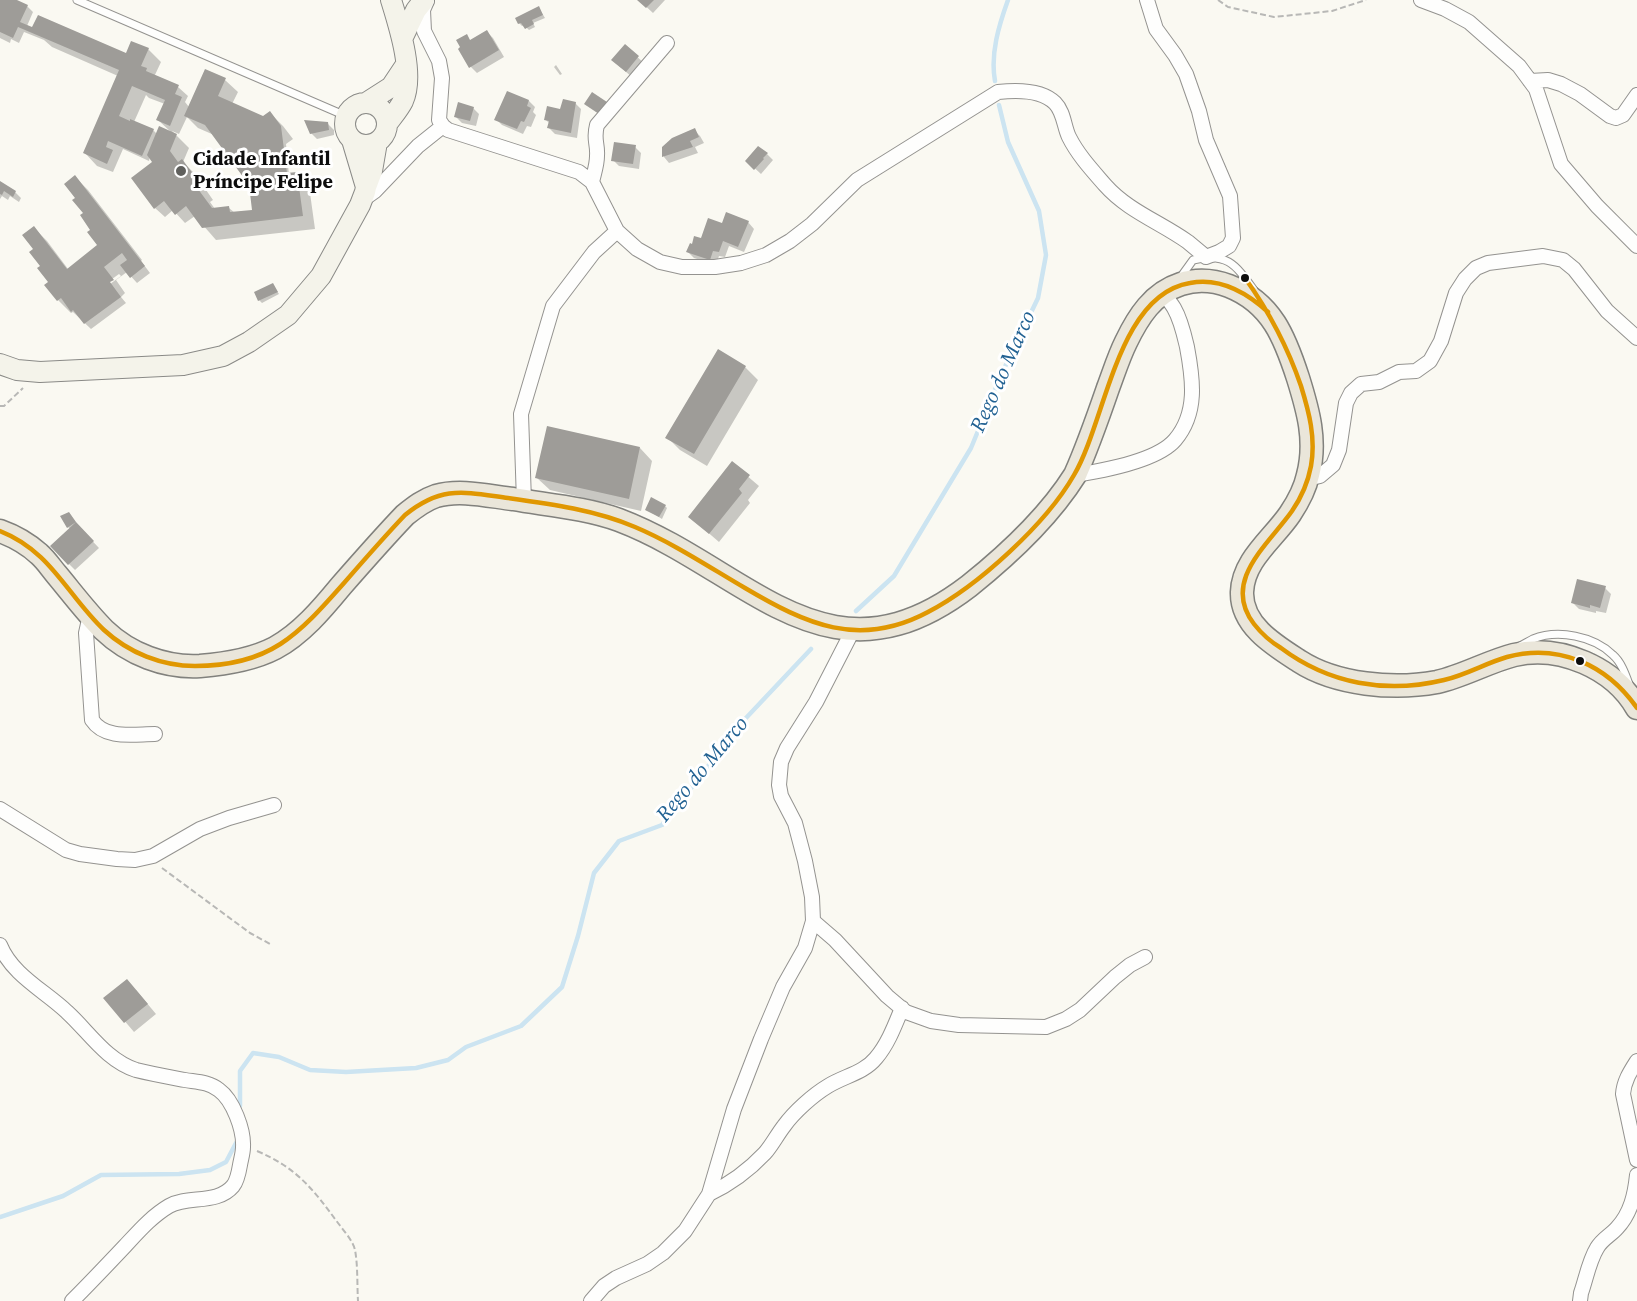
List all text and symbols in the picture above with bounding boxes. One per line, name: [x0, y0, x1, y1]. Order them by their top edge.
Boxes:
place label: Cidade Infantil Príncipe Felipe: [193, 148, 333, 195]
marker: Cidade Infantil Príncipe Felipe: [174, 164, 188, 178]
unlabelled marker: [1239, 272, 1251, 284]
water label: Rego do Marco: [966, 308, 1042, 436]
unlabelled marker: [1574, 655, 1586, 667]
water label: Rego do Marco: [652, 712, 754, 828]

